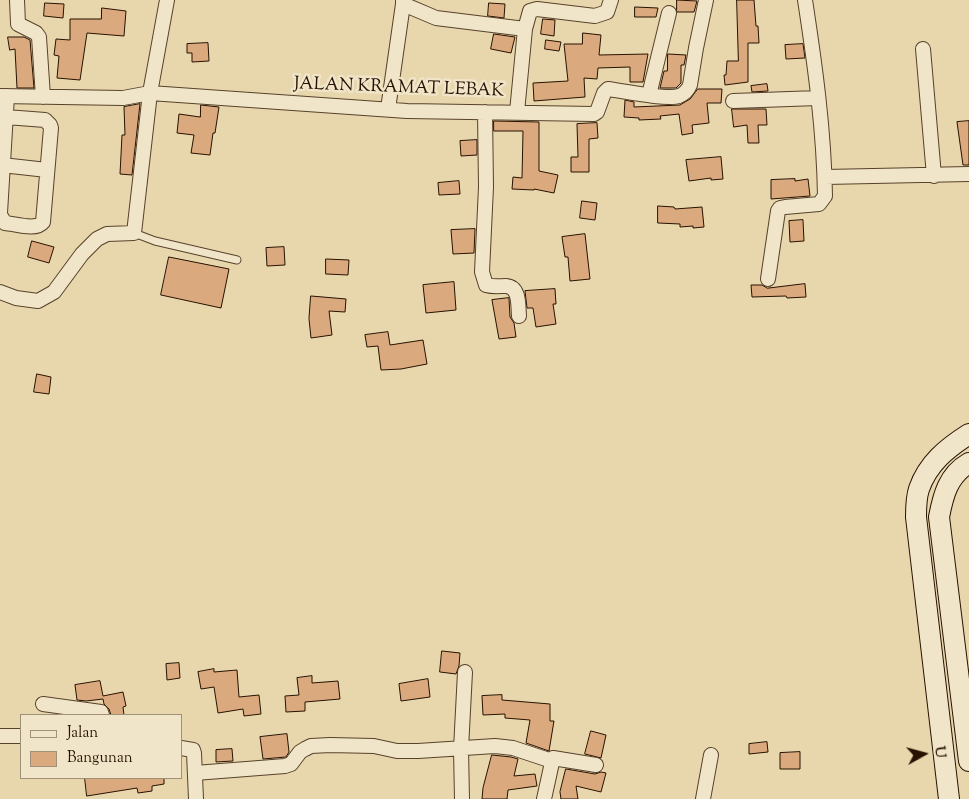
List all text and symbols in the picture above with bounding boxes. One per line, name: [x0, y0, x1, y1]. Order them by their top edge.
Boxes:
street label: JALAN KRAMAT LEBAK: [294, 75, 504, 103]
legend: [20, 714, 182, 779]
text: Jalan: [67, 723, 98, 744]
north arrow: [899, 729, 949, 779]
text: U: [928, 745, 950, 759]
text: Bangunan: [67, 748, 133, 769]

